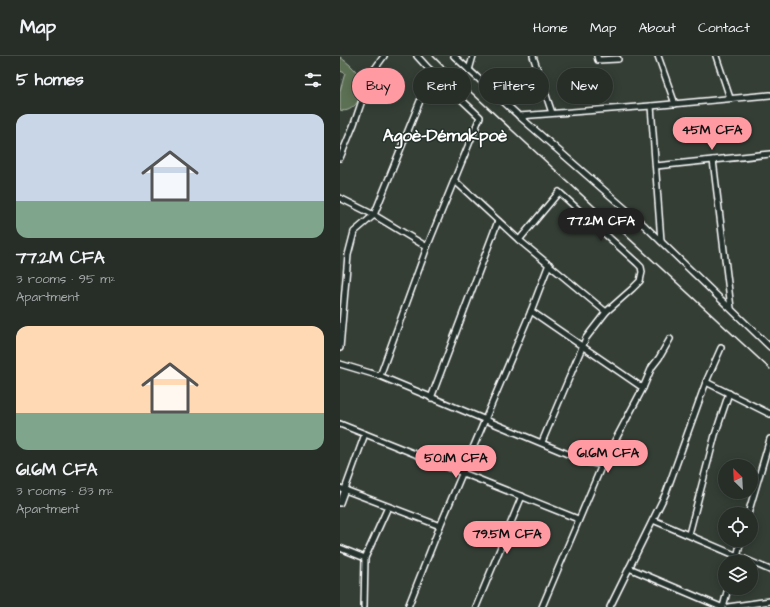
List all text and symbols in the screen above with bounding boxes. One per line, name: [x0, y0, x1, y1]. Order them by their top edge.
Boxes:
text: Map: [20, 14, 56, 41]
text: Home: [533, 18, 568, 38]
text: Map: [590, 18, 616, 38]
text: About: [638, 18, 676, 38]
text: Contact: [698, 18, 750, 38]
text: 5 homes: [16, 68, 84, 92]
chip: Buy: [352, 68, 405, 104]
chip: Rent: [413, 68, 471, 104]
chip: Filters: [479, 68, 549, 104]
chip: New: [557, 68, 613, 104]
icon: filters: [302, 69, 324, 91]
pin: 45M CFA: [675, 117, 749, 151]
text: 45M CFA: [682, 121, 742, 139]
district label: Agoè-Démakpoè: [383, 124, 507, 149]
icon: home: [134, 140, 206, 212]
pin: 77.2M CFA: [555, 208, 647, 242]
text: 77.2M CFA: [567, 212, 635, 230]
text: 77.2M CFA: [16, 246, 105, 270]
text: 3 rooms · 95 m²: [16, 270, 115, 288]
text: Apartment: [16, 288, 80, 306]
icon: home: [134, 352, 206, 424]
pin: 61.6M CFA: [562, 440, 654, 474]
text: 61.6M CFA: [577, 444, 639, 462]
pin: 50.1M CFA: [410, 445, 502, 479]
text: 50.1M CFA: [424, 449, 488, 467]
text: 61.6M CFA: [16, 458, 97, 482]
north arrow: [718, 459, 758, 499]
map controls: [718, 459, 758, 595]
text: 3 rooms · 83 m²: [16, 482, 114, 500]
text: Apartment: [16, 500, 80, 518]
button: locate: [718, 507, 758, 547]
pin: 79.5M CFA: [461, 521, 553, 555]
text: 79.5M CFA: [473, 525, 541, 543]
button: layers: [718, 555, 758, 595]

